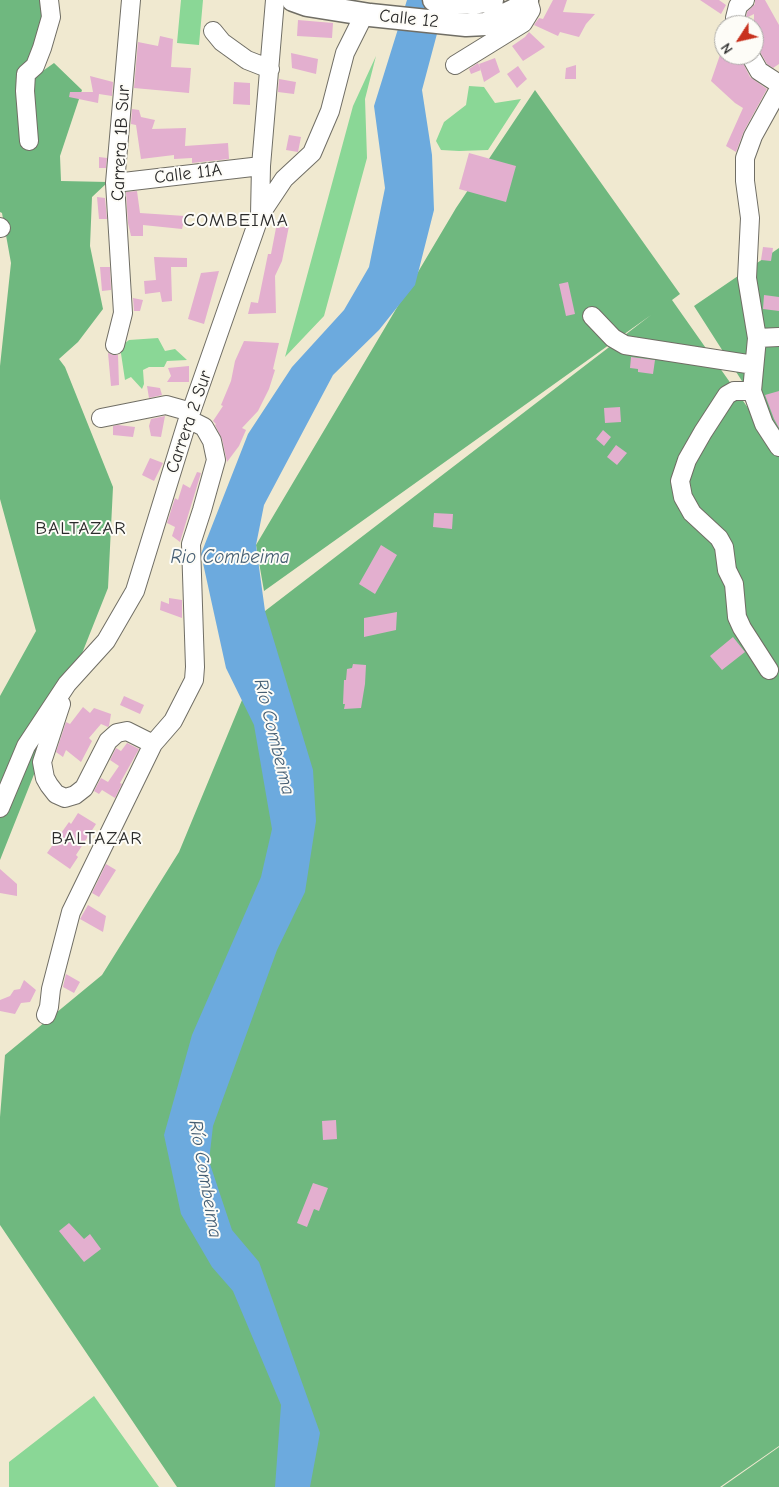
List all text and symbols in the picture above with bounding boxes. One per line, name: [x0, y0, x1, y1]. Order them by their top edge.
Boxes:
street label: Calle 12: [378, 5, 440, 33]
north arrow: [714, 15, 764, 65]
text: N: [718, 40, 737, 57]
street label: Carrera 1B Sur: [107, 85, 135, 201]
street label: Calle 11A: [153, 159, 223, 189]
district label: COMBEIMA: [182, 210, 290, 232]
street label: Carrera 2 Sur: [161, 368, 217, 476]
district label: BALTAZAR: [34, 518, 128, 540]
water label: Rio Combeima: [170, 547, 290, 569]
water label: Río Combeima: [249, 677, 299, 797]
district label: BALTAZAR: [50, 828, 144, 850]
water label: Río Combeima: [183, 1118, 227, 1240]

